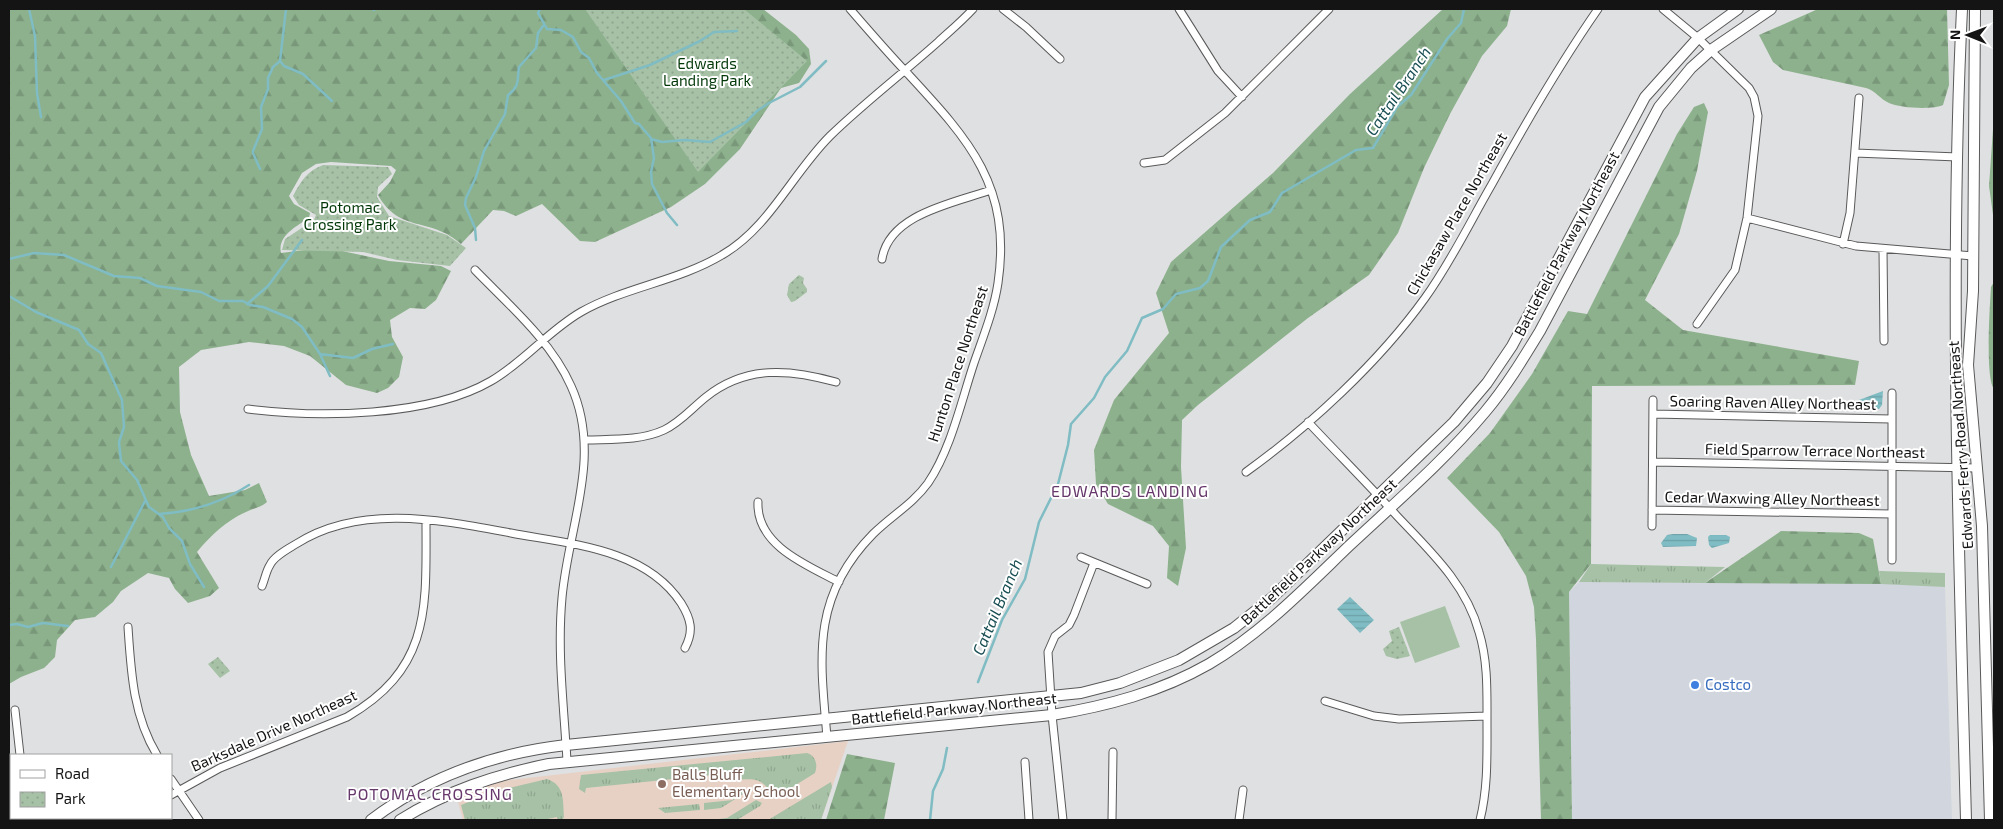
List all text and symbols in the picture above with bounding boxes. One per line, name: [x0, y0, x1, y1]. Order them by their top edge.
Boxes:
north arrow: [1943, 10, 1993, 60]
text: N: [1946, 30, 1963, 40]
water label: Cattail Branch: [1361, 43, 1434, 139]
park label: Edwards Landing Park: [663, 54, 751, 89]
street label: Chickasaw Place Northeast: [1402, 129, 1510, 298]
street label: Battlefield Parkway Northeast: [1510, 148, 1623, 339]
park label: Potomac Crossing Park: [304, 198, 397, 233]
street label: Hunton Place Northeast: [923, 283, 991, 444]
street label: Edwards Ferry Road Northeast: [1944, 340, 1976, 550]
street label: Soaring Raven Alley Northeast: [1669, 391, 1877, 413]
street label: Field Sparrow Terrace Northeast: [1705, 439, 1925, 461]
street label: Battlefield Parkway Northeast: [1237, 474, 1400, 628]
district label: EDWARDS LANDING: [1051, 481, 1209, 500]
street label: Cedar Waxwing Alley Northeast: [1664, 487, 1880, 509]
water label: Cattail Branch: [968, 556, 1025, 658]
place label: Costco: [1705, 675, 1751, 693]
marker: Costco: [1689, 679, 1701, 691]
street label: Barksdale Drive Northeast: [188, 685, 360, 775]
street label: Battlefield Parkway Northeast: [850, 688, 1058, 728]
legend: [10, 754, 172, 819]
text: Road: [55, 764, 90, 782]
place label: Balls Bluff Elementary School: [672, 765, 800, 800]
marker: Balls Bluff Elementary School: [656, 778, 668, 790]
district label: POTOMAC CROSSING: [347, 784, 513, 803]
text: Park: [55, 789, 86, 807]

